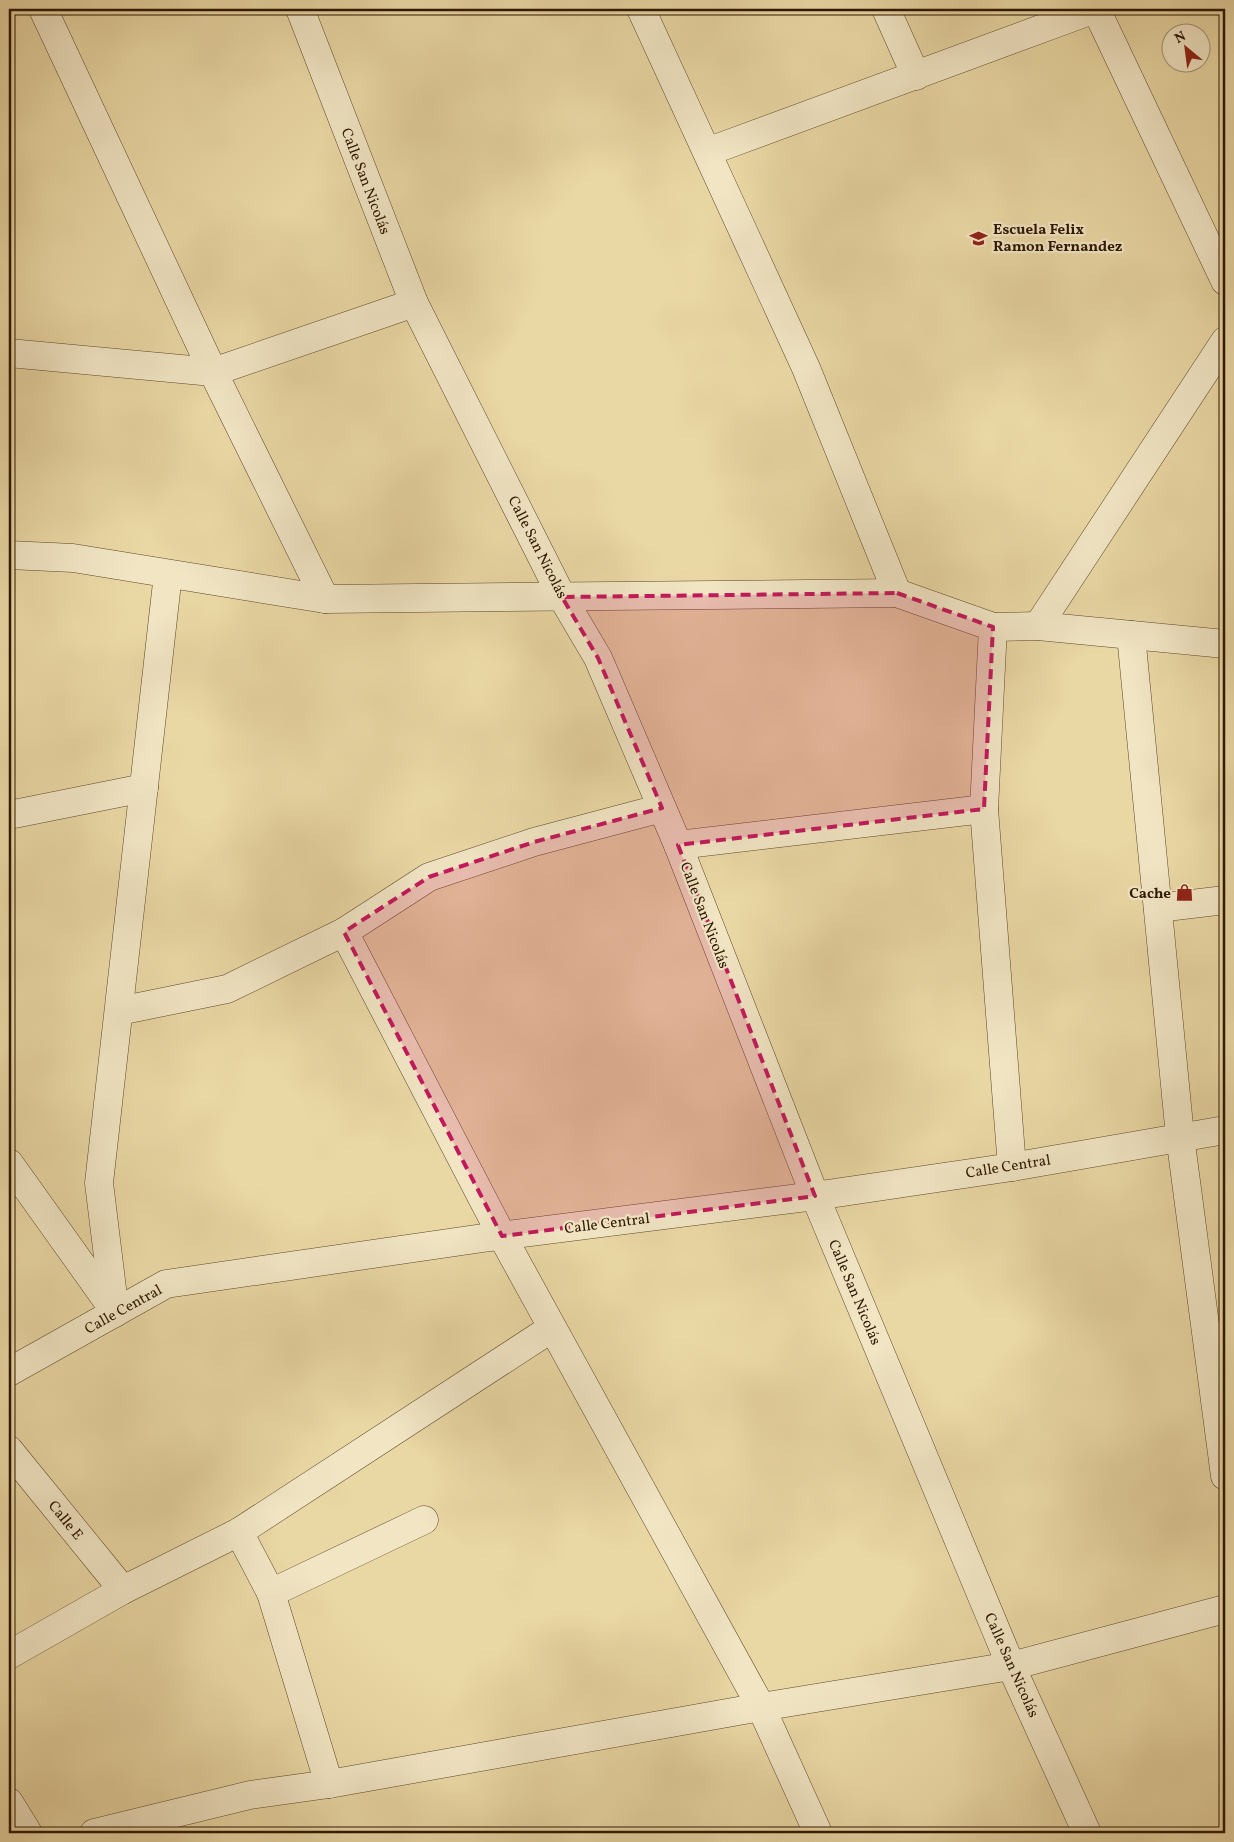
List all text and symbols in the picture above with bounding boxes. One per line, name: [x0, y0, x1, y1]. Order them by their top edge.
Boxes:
north arrow: [1162, 22, 1212, 72]
text: N: [1171, 27, 1189, 49]
street label: Calle San Nicolás: [335, 125, 395, 238]
place label: Escuela Felix Ramon Fernandez: [993, 220, 1123, 258]
school or university icon: Escuela Felix Ramon Fernandez: [969, 228, 989, 248]
street label: Calle San Nicolás: [502, 493, 572, 603]
street label: Calle San Nicolás: [674, 859, 734, 972]
shop icon: Cache: [1175, 883, 1195, 903]
place label: Cache: [1129, 884, 1171, 905]
street label: Calle Central: [964, 1150, 1052, 1185]
street label: Calle Central: [563, 1209, 651, 1240]
street label: Calle San Nicolás: [822, 1237, 885, 1349]
street label: Calle Central: [81, 1280, 166, 1340]
street label: Calle E: [42, 1497, 87, 1545]
street label: Calle San Nicolás: [978, 1610, 1043, 1721]

